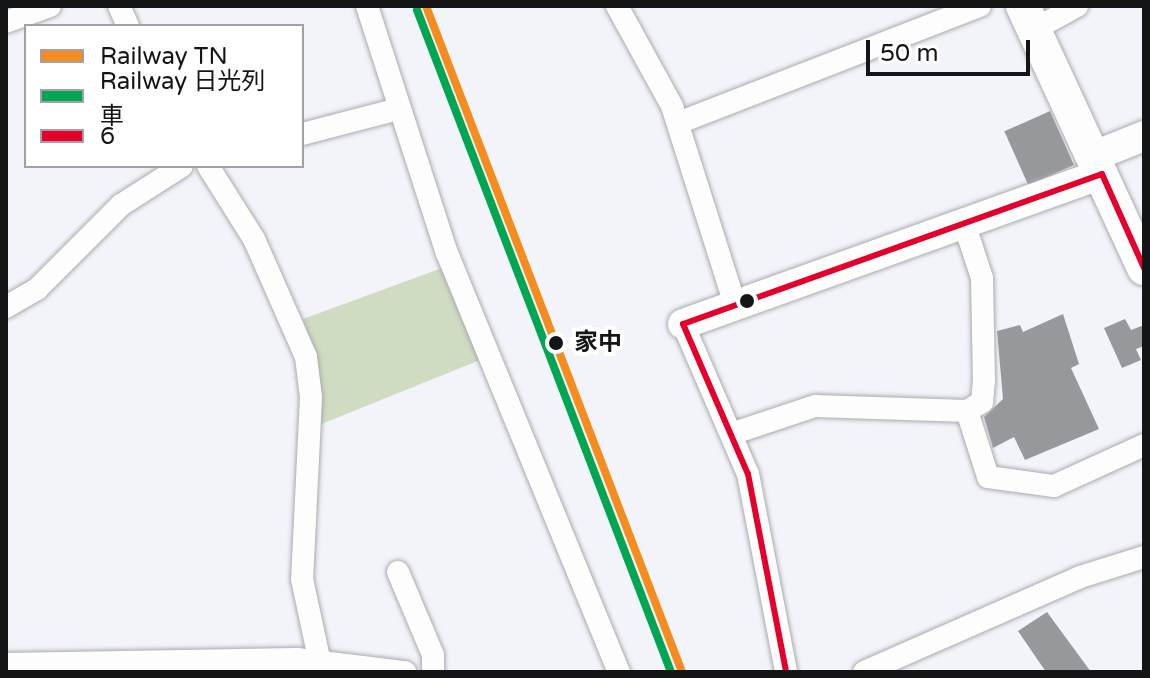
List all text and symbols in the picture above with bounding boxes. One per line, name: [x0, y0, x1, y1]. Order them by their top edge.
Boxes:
legend: [24, 24, 304, 168]
scale bar: [870, 24, 1034, 74]
text: 50 m: [880, 39, 938, 68]
text: Railway TN: [100, 42, 228, 71]
text: Railway 日光列車: [100, 67, 265, 131]
text: 6: [100, 122, 115, 151]
unlabelled marker: [739, 293, 755, 309]
place label: 家中: [574, 329, 622, 357]
marker: 家中: [545, 332, 567, 354]

